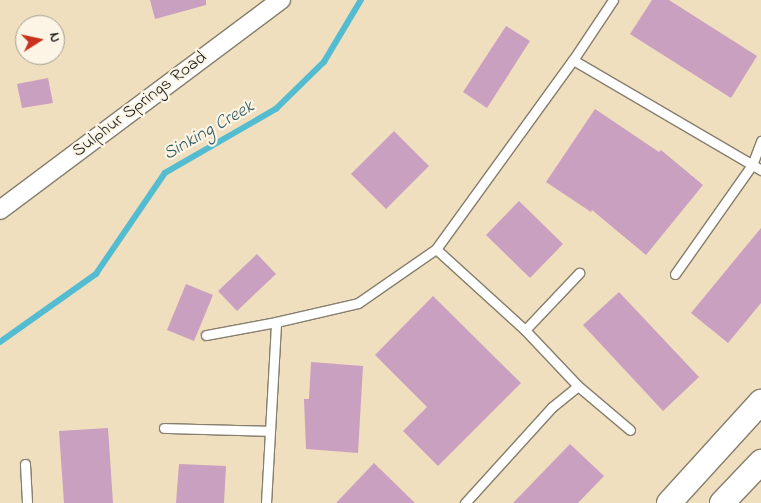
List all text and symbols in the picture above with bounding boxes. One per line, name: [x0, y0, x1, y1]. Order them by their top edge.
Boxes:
north arrow: [15, 15, 65, 65]
text: N: [43, 31, 65, 44]
street label: Sulphur Springs Road: [68, 47, 212, 163]
water label: Sinking Creek: [160, 96, 258, 166]

